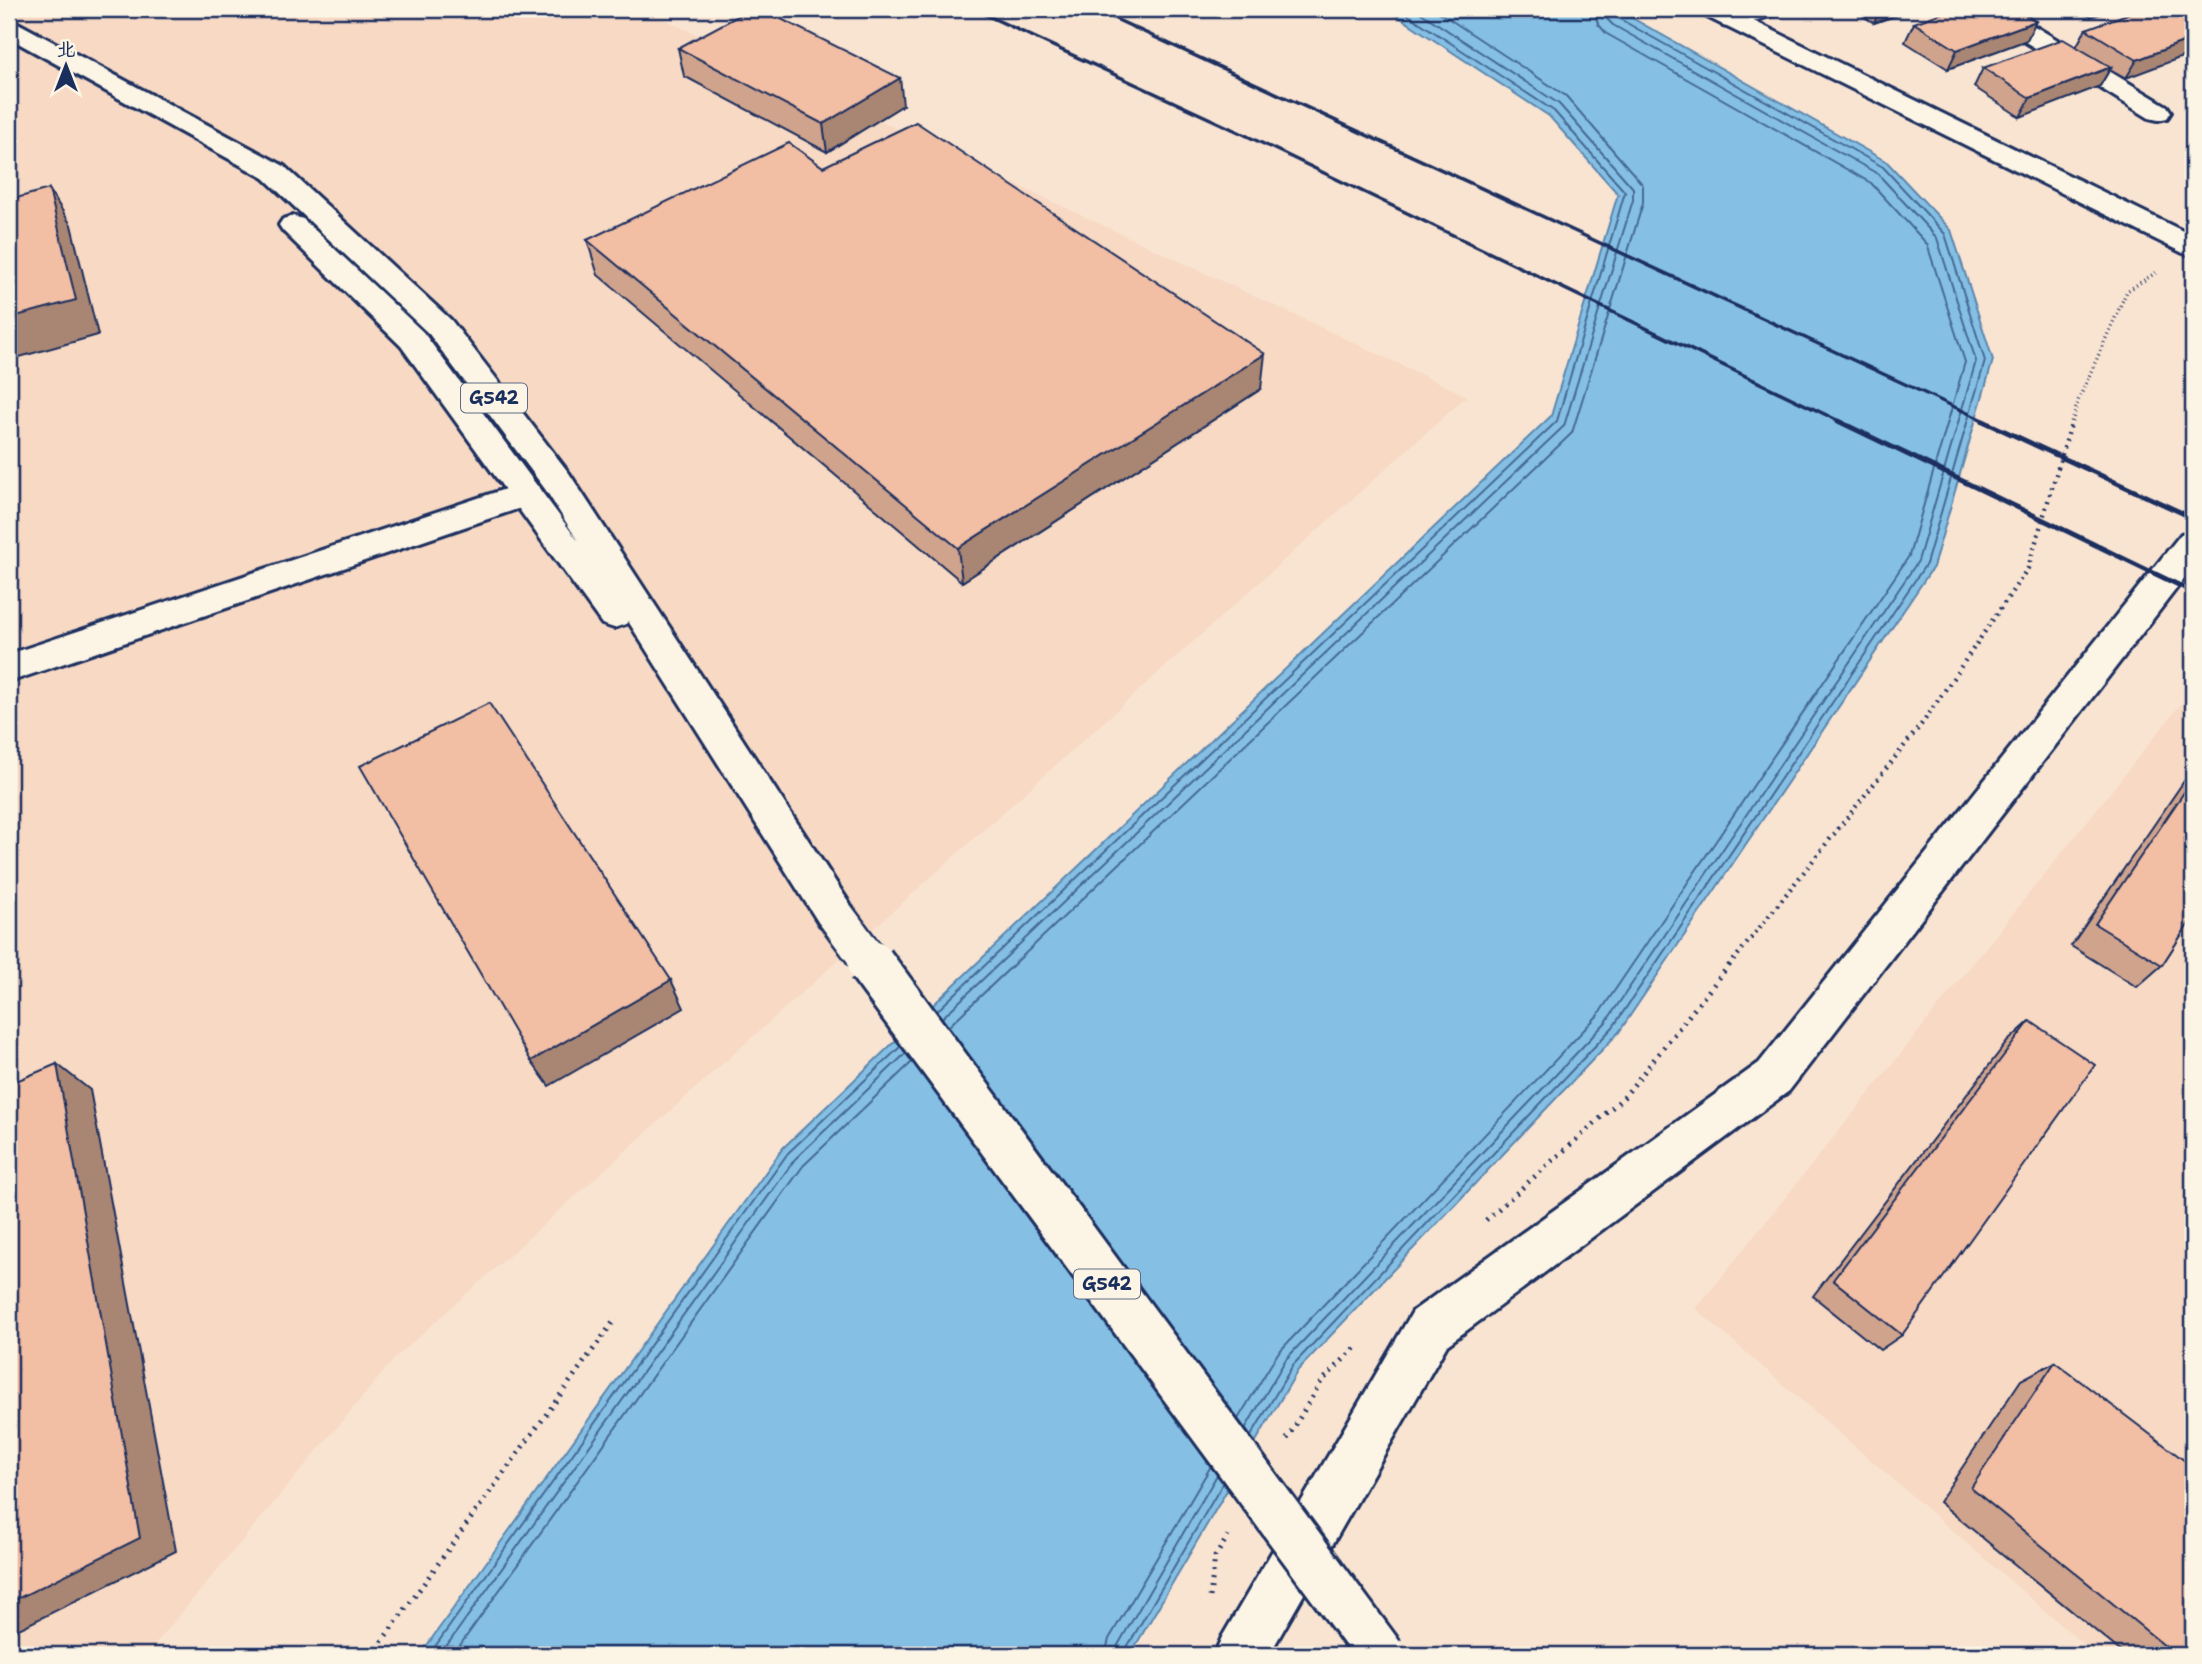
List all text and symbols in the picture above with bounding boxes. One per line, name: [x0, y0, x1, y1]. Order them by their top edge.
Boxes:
north arrow: [32, 32, 102, 102]
text: 北: [56, 37, 76, 62]
road number: G542: [461, 384, 527, 412]
road number: G542: [1074, 1269, 1140, 1298]

